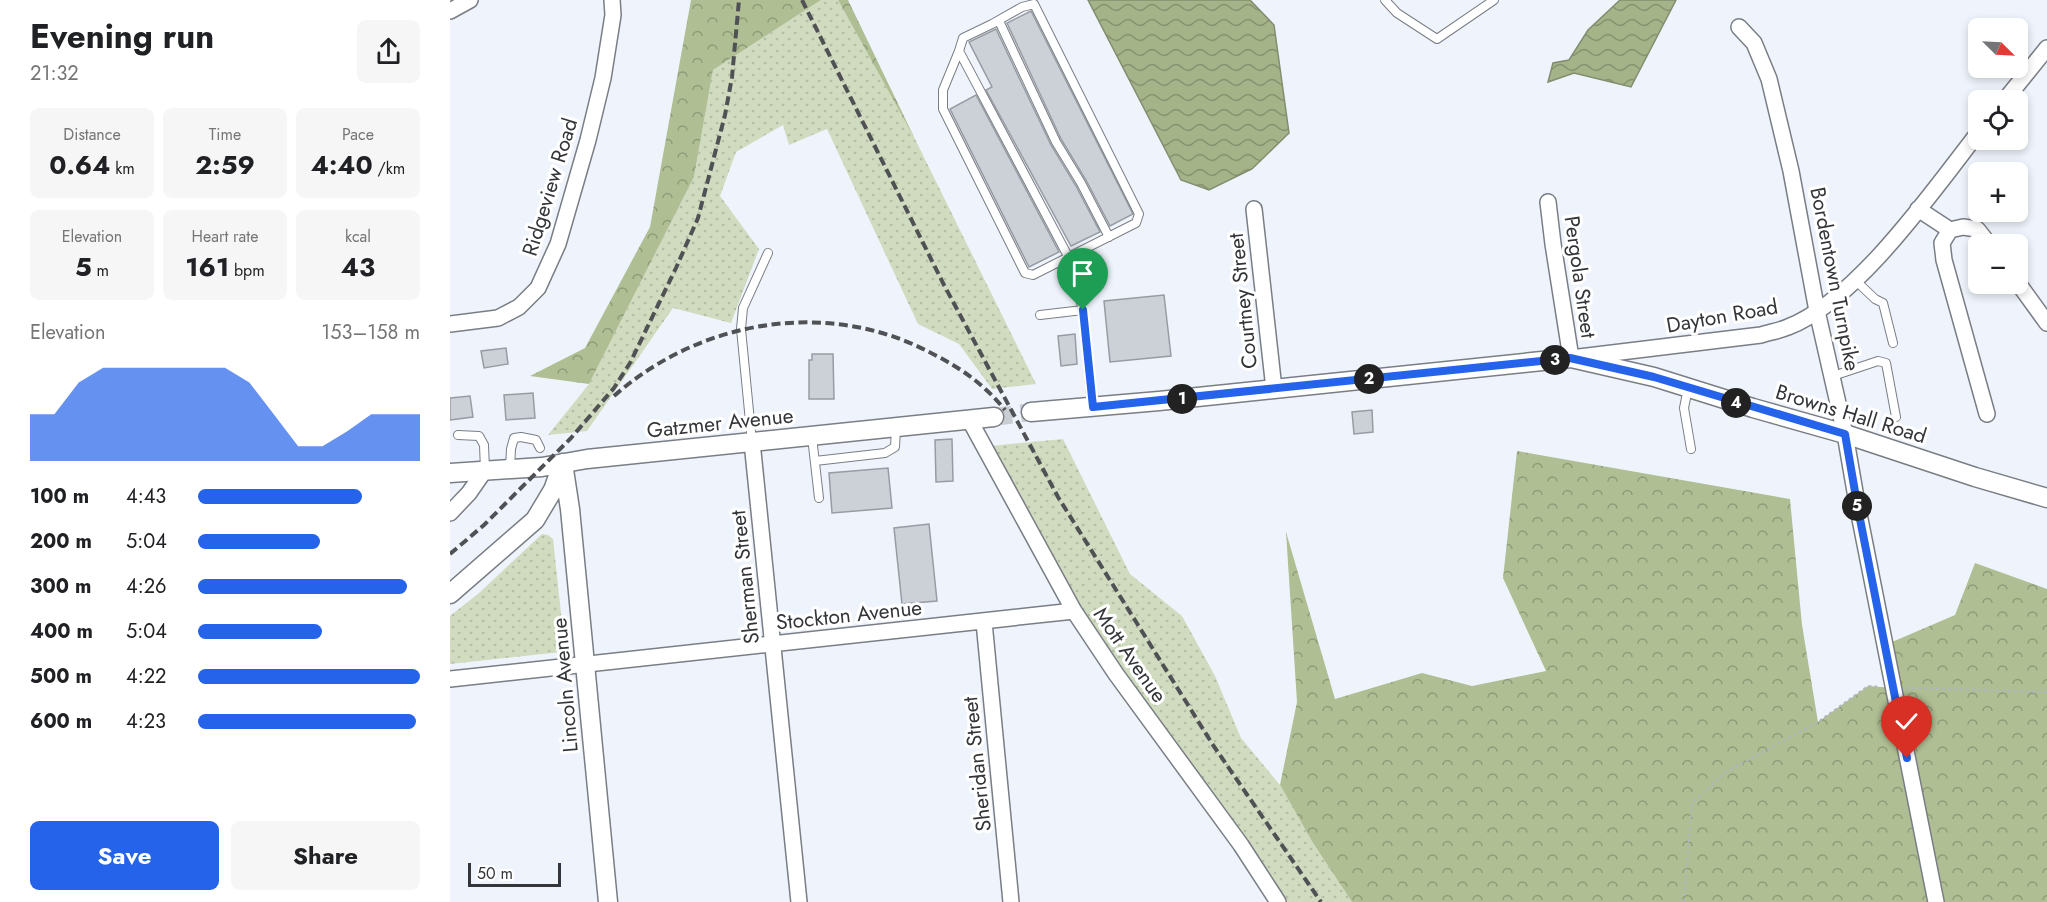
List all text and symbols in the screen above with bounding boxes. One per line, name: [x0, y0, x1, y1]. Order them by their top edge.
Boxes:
text: Evening run: [30, 13, 214, 60]
north arrow: [1968, 18, 2028, 78]
map controls: [1968, 18, 2028, 294]
button: share: [357, 20, 420, 83]
text: 21:32: [30, 59, 79, 88]
button: locate: [1968, 90, 2028, 150]
street label: Ridgeview Road: [515, 114, 585, 260]
text: Distance: [63, 123, 121, 146]
text: Time: [209, 123, 241, 146]
text: Pace: [342, 123, 374, 146]
text: 0.64: [49, 146, 110, 184]
text: 2:59: [195, 146, 255, 184]
text: 4:40: [311, 146, 373, 184]
text: km: [110, 157, 135, 180]
text: /km: [373, 157, 405, 180]
button: +: [1968, 162, 2028, 222]
street label: Bordentown Turnpike: [1802, 185, 1868, 374]
street label: Pergola Street: [1557, 214, 1603, 340]
text: Elevation: [62, 225, 122, 248]
text: Heart rate: [192, 225, 258, 248]
text: kcal: [345, 225, 371, 248]
street label: Courtney Street: [1221, 232, 1265, 370]
button: −: [1968, 234, 2028, 294]
text: 5: [75, 248, 92, 286]
text: 161: [185, 248, 229, 286]
text: 43: [341, 248, 375, 286]
pin: [1057, 248, 1108, 310]
icon: arrive: [1066, 257, 1099, 290]
text: m: [92, 259, 109, 282]
text: bpm: [229, 259, 265, 282]
street label: Dayton Road: [1664, 291, 1780, 341]
text: Elevation: [30, 318, 105, 347]
text: 153–158 m: [321, 318, 420, 347]
pin: 3: [1540, 345, 1570, 375]
text: 3: [1550, 348, 1560, 371]
pin: 2: [1354, 364, 1384, 394]
text: 2: [1364, 367, 1374, 390]
street label: Browns Hall Road: [1772, 377, 1930, 451]
pin: 1: [1167, 384, 1197, 414]
text: 1: [1178, 387, 1186, 410]
pin: 4: [1721, 388, 1751, 418]
text: 4: [1730, 391, 1742, 414]
street label: Gatzmer Avenue: [645, 400, 795, 446]
text: 100 m: [30, 482, 89, 511]
text: 4:43: [126, 482, 166, 511]
pin: 5: [1842, 491, 1872, 521]
text: 5: [1852, 494, 1862, 517]
street label: Sherman Street: [723, 509, 767, 645]
text: 200 m: [30, 527, 92, 556]
text: 5:04: [126, 527, 167, 556]
text: 300 m: [30, 572, 91, 601]
text: 4:26: [126, 572, 167, 601]
street label: Stockton Avenue: [775, 592, 924, 638]
street label: Mott Avenue: [1086, 601, 1174, 709]
street label: Lincoln Avenue: [544, 616, 586, 754]
text: 400 m: [30, 617, 93, 646]
text: 5:04: [126, 617, 167, 646]
text: 500 m: [30, 662, 92, 691]
text: 4:22: [126, 662, 166, 691]
street label: Sheridan Street: [955, 695, 999, 833]
pin: [1881, 696, 1932, 758]
icon: check: [1890, 705, 1923, 738]
text: 600 m: [30, 707, 92, 736]
text: 4:23: [126, 707, 166, 736]
button: Save: [30, 821, 219, 890]
button: Share: [231, 821, 420, 890]
scale bar: [468, 860, 561, 888]
text: 50 m: [477, 862, 513, 885]

